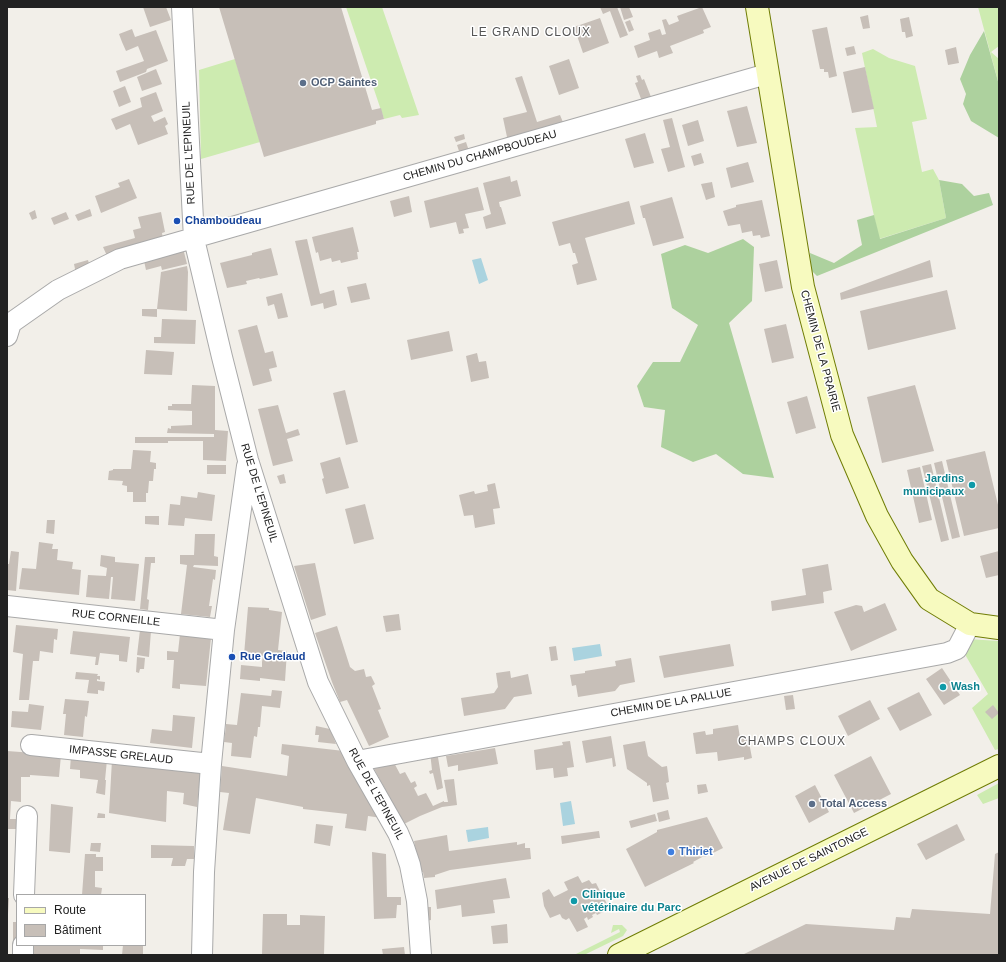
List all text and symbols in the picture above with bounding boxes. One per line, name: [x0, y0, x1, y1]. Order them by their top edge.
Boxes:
district label: LE GRAND CLOUX: [471, 26, 591, 40]
place label: OCP Saintes: [311, 76, 377, 90]
marker: OCP Saintes: [298, 78, 308, 88]
street label: RUE DE L'EPINEUIL: [180, 101, 198, 205]
street label: CHEMIN DU CHAMPBOUDEAU: [402, 128, 558, 184]
place label: Chamboudeau: [185, 214, 261, 228]
marker: Chamboudeau: [172, 216, 182, 226]
street label: CHEMIN DE LA PRAIRIE: [797, 289, 843, 413]
street label: RUE DE L'EPINEUIL: [238, 442, 280, 544]
place label: Jardins municipaux: [903, 472, 964, 498]
marker: Jardins municipaux: [967, 480, 977, 490]
street label: RUE CORNEILLE: [71, 607, 161, 629]
place label: Rue Grelaud: [240, 650, 305, 664]
marker: Rue Grelaud: [227, 652, 237, 662]
place label: Wash: [951, 680, 980, 694]
marker: Wash: [938, 682, 948, 692]
street label: CHEMIN DE LA PALLUE: [609, 686, 733, 720]
district label: CHAMPS CLOUX: [738, 735, 846, 749]
street label: IMPASSE GRELAUD: [68, 743, 174, 767]
street label: RUE DE L'EPINEUIL: [345, 746, 407, 842]
place label: Total Access: [820, 797, 887, 811]
marker: Total Access: [807, 799, 817, 809]
street label: AVENUE DE SAINTONGE: [748, 825, 870, 895]
place label: Thiriet: [679, 845, 713, 859]
marker: Thiriet: [666, 847, 676, 857]
place label: Clinique vétérinaire du Parc: [582, 888, 681, 914]
legend: [16, 894, 146, 946]
marker: Clinique vétérinaire du Parc: [569, 896, 579, 906]
text: Route: [54, 903, 86, 917]
text: Bâtiment: [54, 923, 101, 937]

